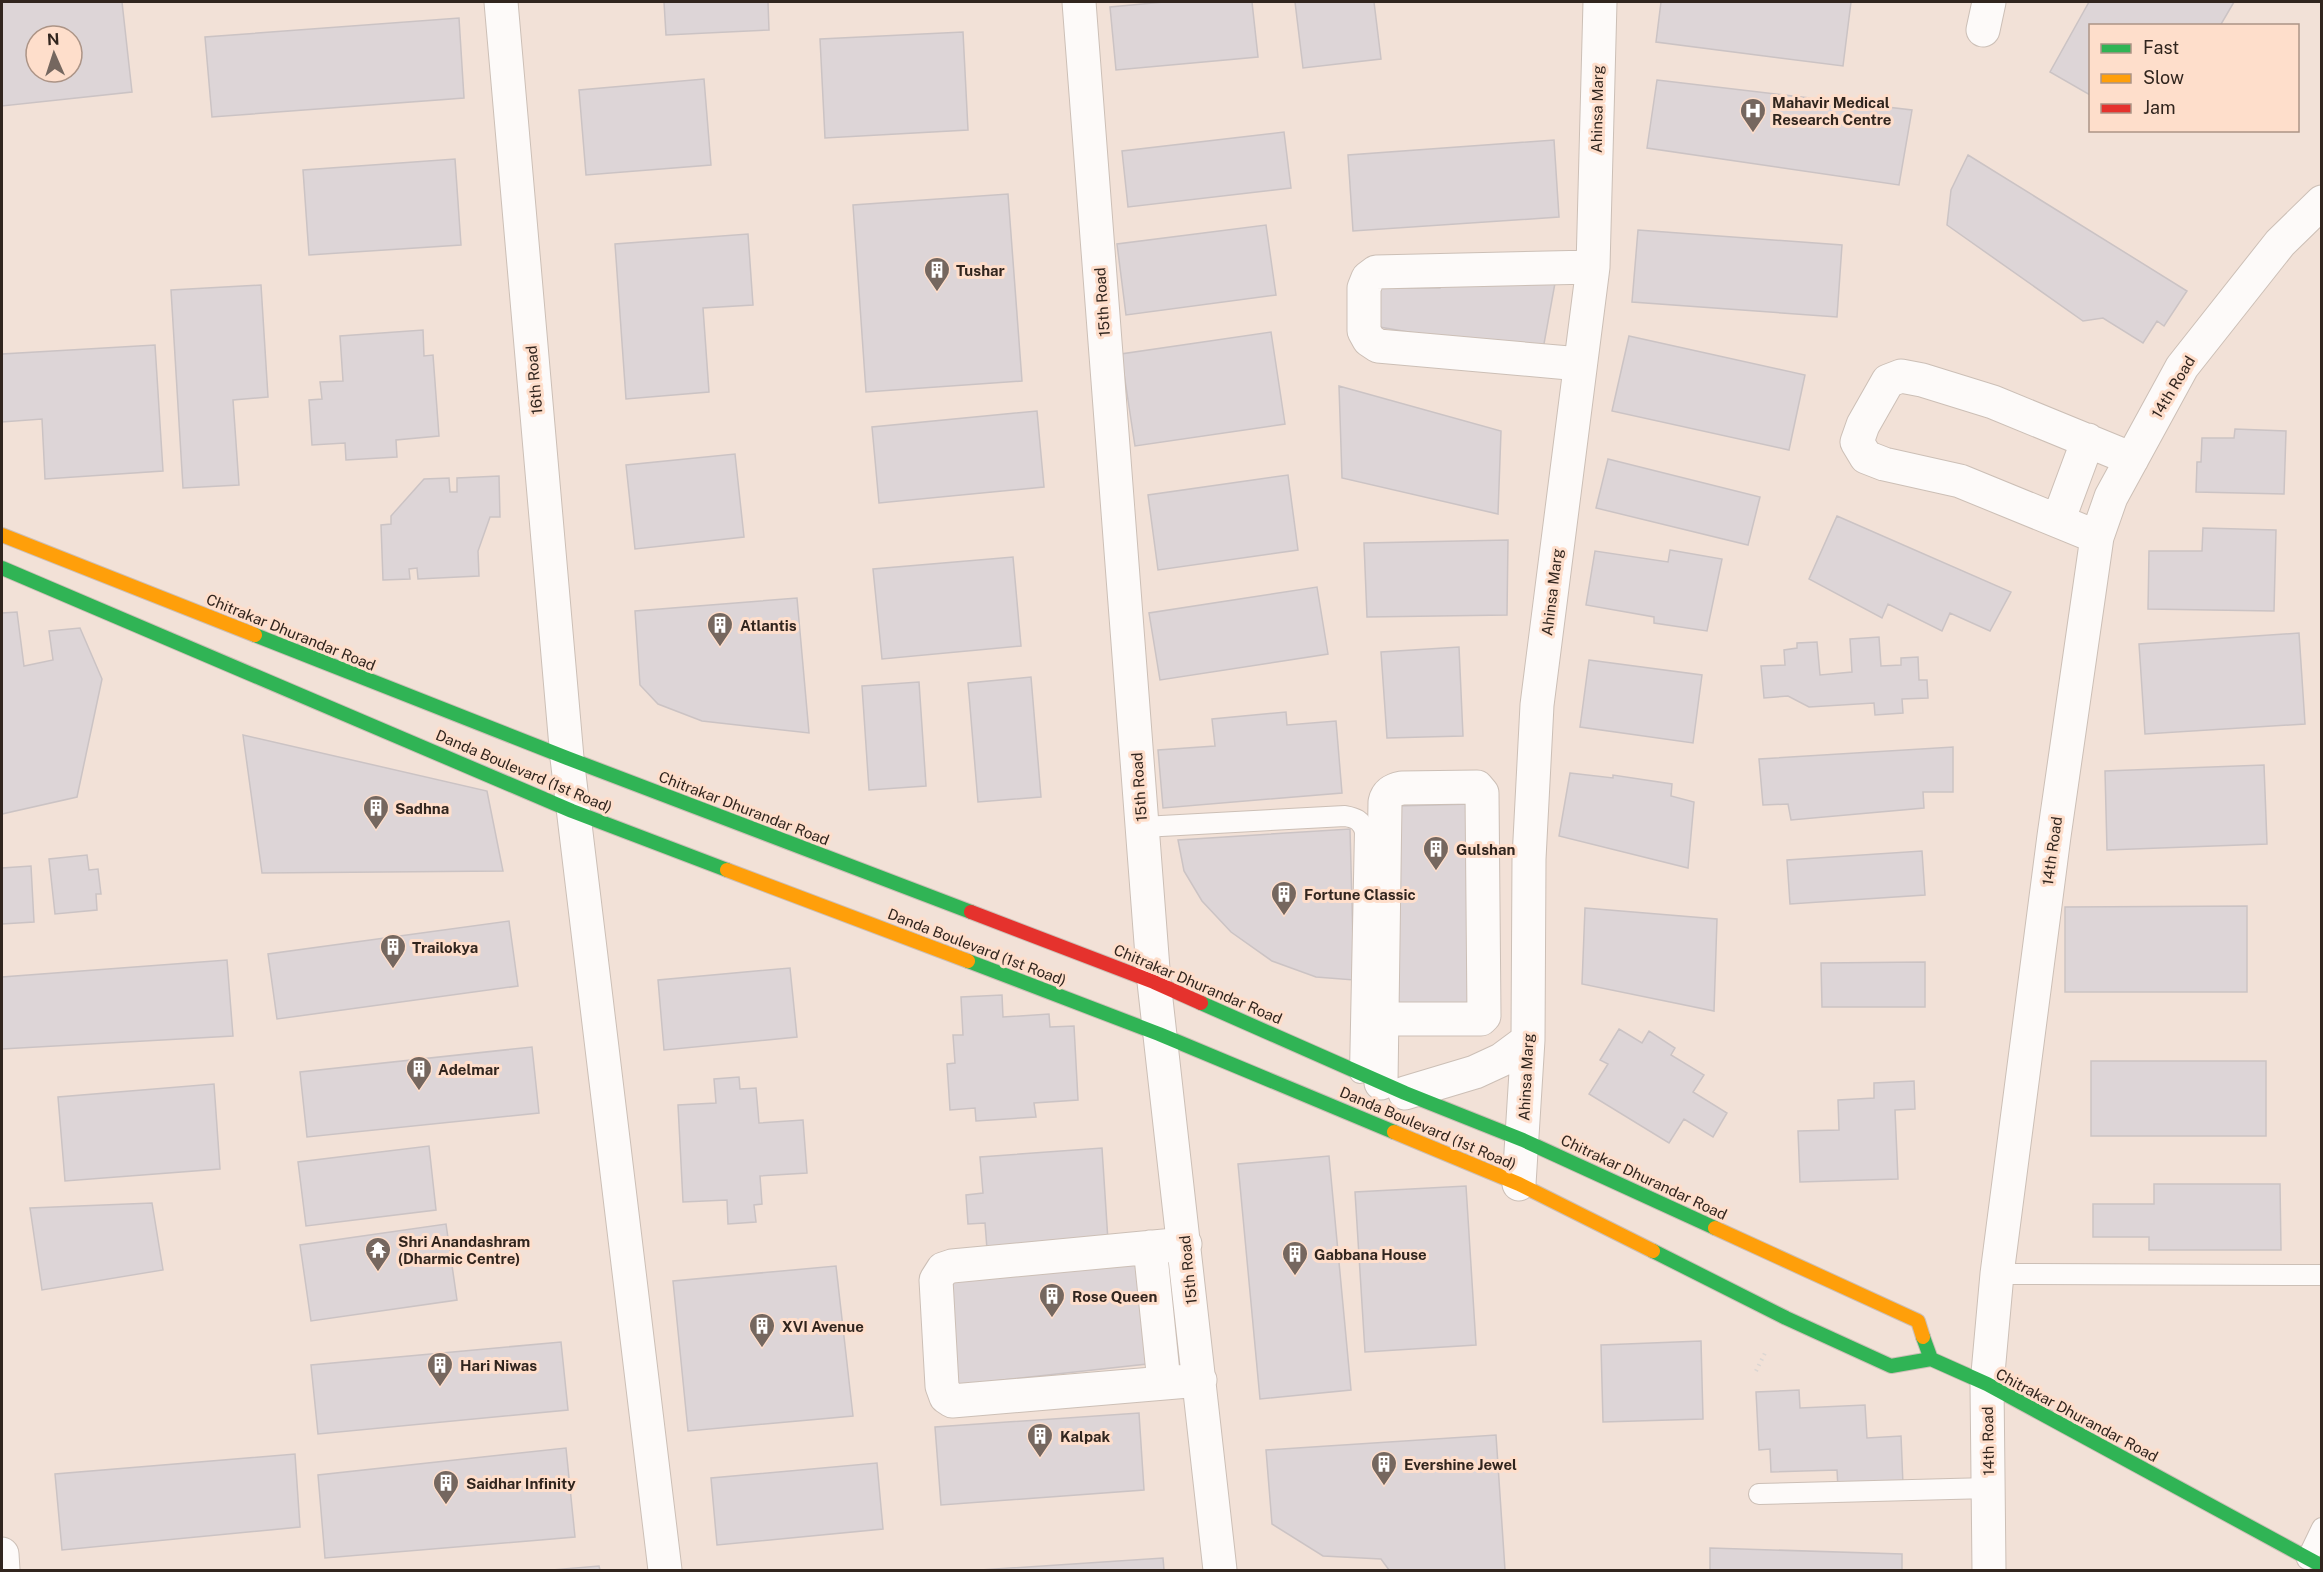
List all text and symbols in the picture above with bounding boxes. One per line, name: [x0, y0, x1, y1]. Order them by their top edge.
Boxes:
north arrow: [24, 24, 84, 84]
legend: [2089, 24, 2299, 132]
text: N: [46, 30, 60, 49]
text: Fast: [2143, 37, 2179, 58]
street label: Ahinsa Marg: [1588, 65, 1606, 153]
text: Slow: [2143, 67, 2184, 88]
place label: Mahavir Medical Research Centre: [1772, 94, 1892, 128]
hospital icon: Mahavir Medical Research Centre: [1738, 96, 1768, 134]
text: Jam: [2143, 97, 2176, 118]
building icon: Tushar: [922, 255, 952, 293]
place label: Tushar: [956, 262, 1005, 279]
street label: 15th Road: [1091, 267, 1113, 337]
street label: 16th Road: [523, 345, 545, 415]
street label: 14th Road: [2148, 353, 2198, 421]
street label: Ahinsa Marg: [1538, 547, 1566, 637]
street label: Chitrakar Dhurandar Road: [204, 590, 378, 674]
building icon: Atlantis: [705, 610, 735, 648]
place label: Atlantis: [740, 617, 797, 634]
street label: Danda Boulevard (1st Road): [433, 726, 615, 816]
street label: 15th Road: [1128, 752, 1150, 822]
street label: Chitrakar Dhurandar Road: [656, 768, 832, 848]
building icon: Sadhna: [361, 793, 391, 831]
place label: Sadhna: [395, 800, 449, 817]
street label: 14th Road: [2039, 816, 2065, 886]
building icon: Gulshan: [1421, 834, 1451, 872]
place label: Gulshan: [1456, 841, 1515, 858]
building icon: Fortune Classic: [1269, 879, 1299, 917]
place label: Fortune Classic: [1304, 886, 1416, 903]
street label: Danda Boulevard (1st Road): [885, 905, 1069, 989]
building icon: Trailokya: [378, 932, 408, 970]
place label: Trailokya: [412, 939, 478, 956]
street label: Chitrakar Dhurandar Road: [1111, 941, 1285, 1027]
street label: Ahinsa Marg: [1515, 1033, 1537, 1121]
building icon: Adelmar: [404, 1054, 434, 1092]
place label: Adelmar: [438, 1061, 499, 1078]
street label: Danda Boulevard (1st Road): [1337, 1083, 1519, 1173]
street label: Chitrakar Dhurandar Road: [1558, 1131, 1730, 1223]
place label: Shri Anandashram (Dharmic Centre): [398, 1233, 530, 1267]
temple icon: Shri Anandashram (Dharmic Centre): [363, 1235, 393, 1273]
street label: 15th Road: [1176, 1235, 1200, 1305]
building icon: Gabbana House: [1280, 1239, 1310, 1277]
place label: Gabbana House: [1314, 1246, 1427, 1263]
building icon: Rose Queen: [1037, 1281, 1067, 1319]
place label: Rose Queen: [1072, 1288, 1157, 1305]
building icon: XVI Avenue: [747, 1311, 777, 1349]
place label: XVI Avenue: [782, 1318, 864, 1335]
building icon: Hari Niwas: [425, 1350, 455, 1388]
place label: Hari Niwas: [460, 1357, 537, 1374]
street label: Chitrakar Dhurandar Road: [1993, 1365, 2161, 1465]
street label: 14th Road: [1979, 1406, 1997, 1476]
building icon: Kalpak: [1025, 1421, 1055, 1459]
place label: Kalpak: [1060, 1428, 1110, 1445]
building icon: Evershine Jewel: [1369, 1449, 1399, 1487]
place label: Evershine Jewel: [1404, 1456, 1517, 1473]
building icon: Saidhar Infinity: [431, 1468, 461, 1506]
place label: Saidhar Infinity: [466, 1475, 576, 1492]

